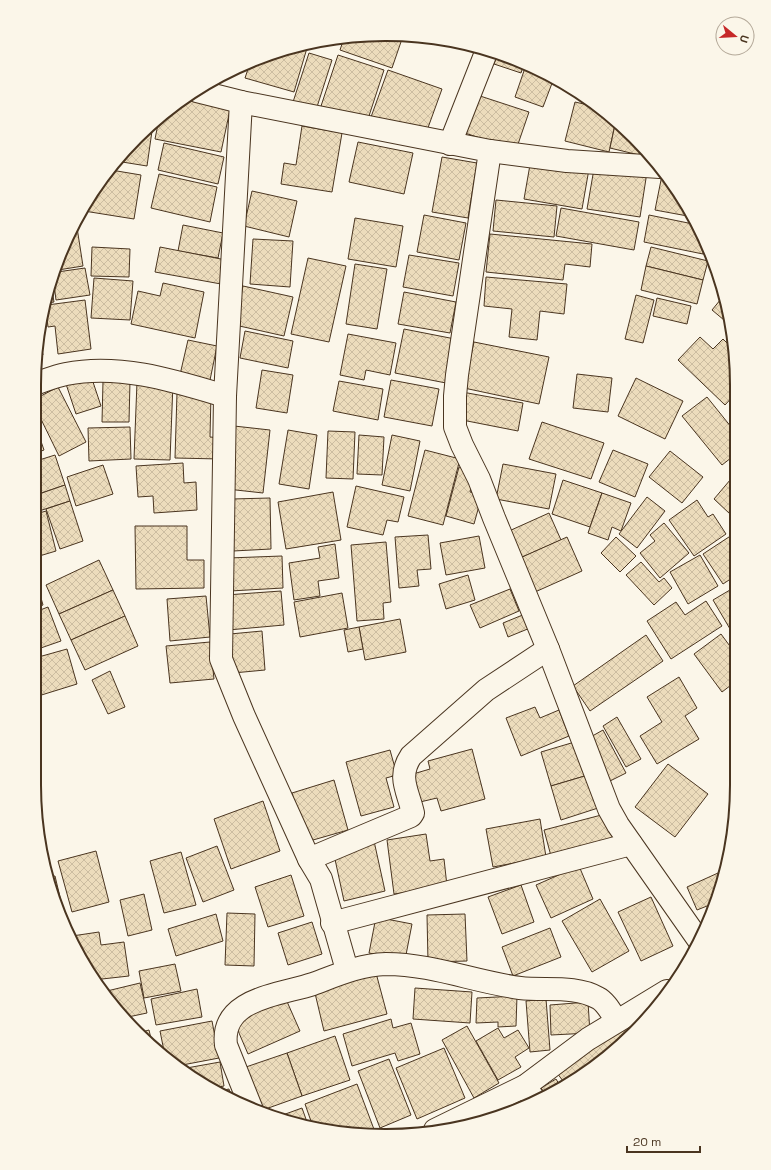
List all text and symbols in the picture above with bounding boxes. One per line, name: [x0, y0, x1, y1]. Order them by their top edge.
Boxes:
north arrow: [715, 16, 755, 56]
text: U: [737, 33, 752, 45]
scale bar: [627, 1128, 700, 1154]
text: 20 m: [633, 1134, 661, 1150]

